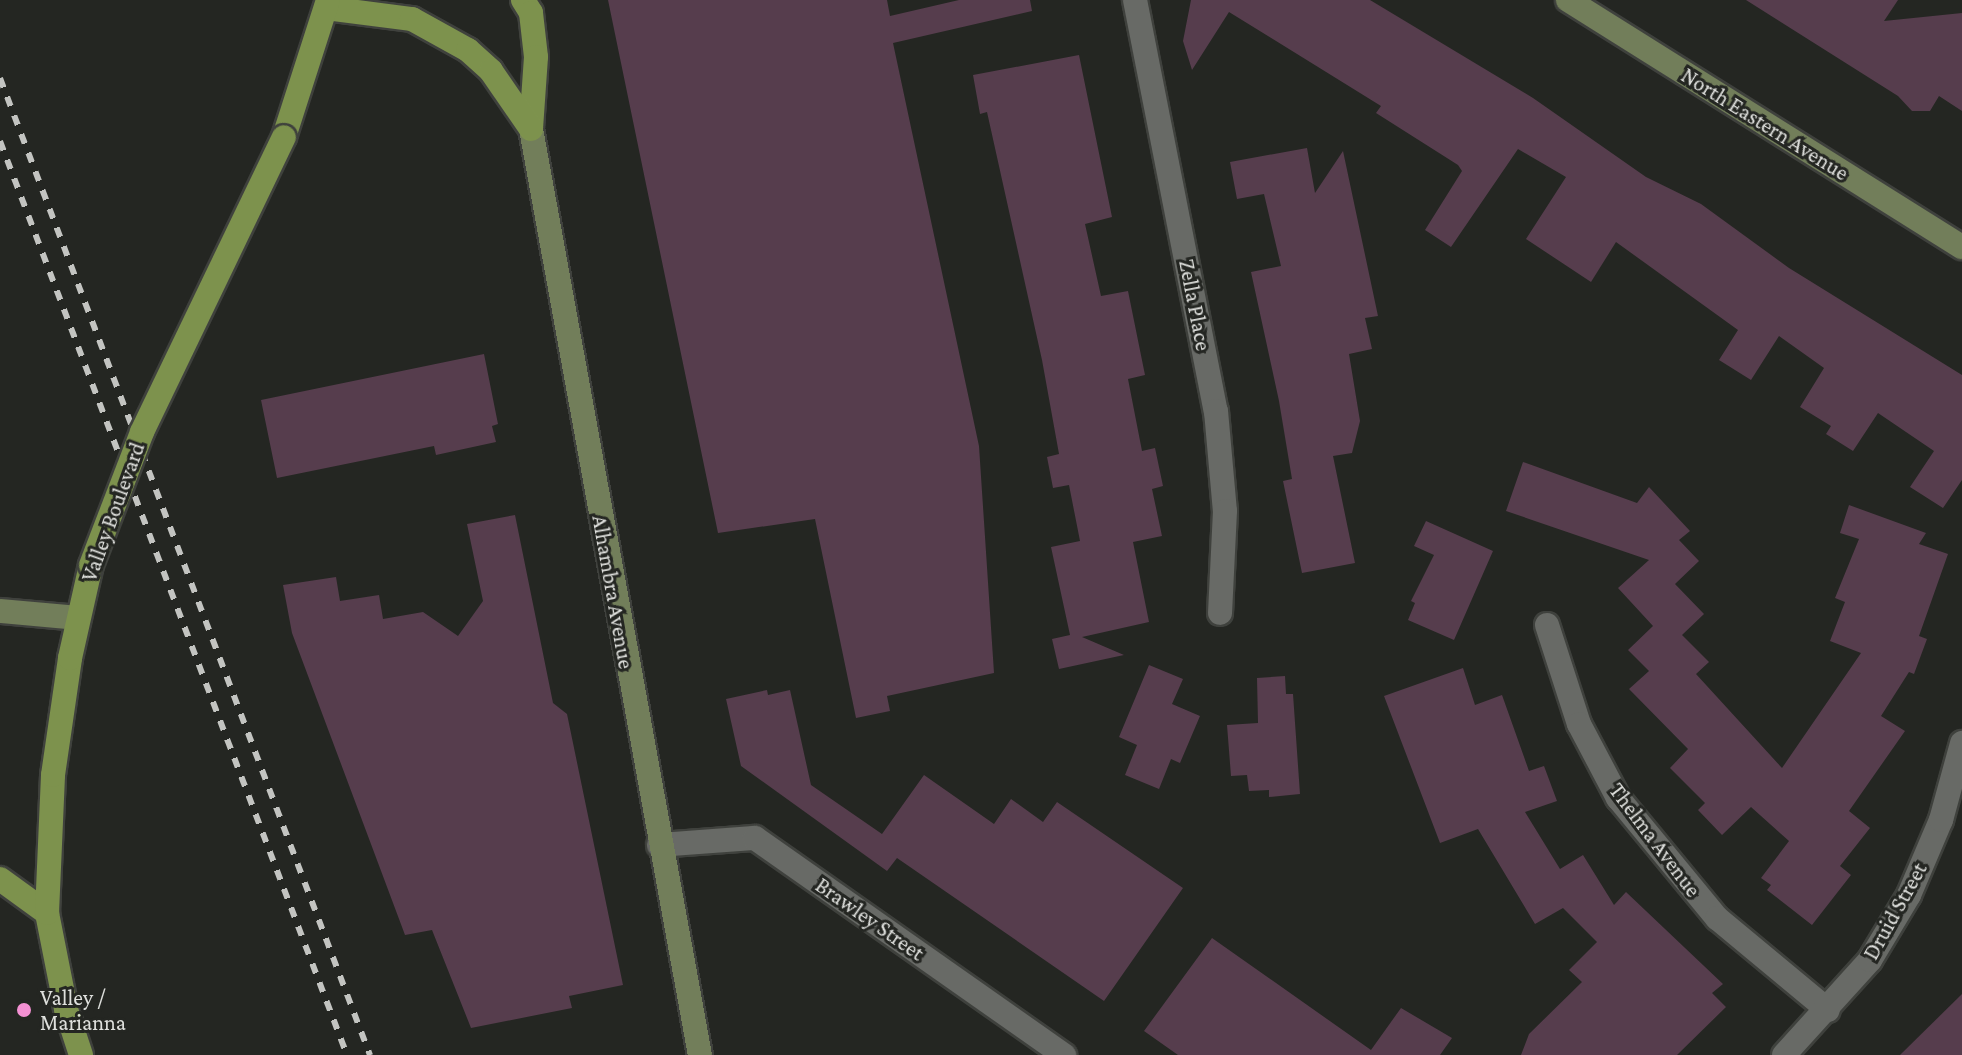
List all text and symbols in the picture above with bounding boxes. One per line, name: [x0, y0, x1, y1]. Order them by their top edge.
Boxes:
street label: North Eastern Avenue: [1676, 62, 1854, 186]
street label: Zella Place: [1173, 257, 1217, 353]
street label: Valley Boulevard: [76, 439, 150, 585]
street label: Alhambra Avenue: [586, 513, 640, 671]
street label: Thelma Avenue: [1604, 778, 1706, 902]
street label: Druid Street: [1857, 858, 1933, 964]
street label: Brawley Street: [810, 872, 930, 966]
place label: Valley / Marianna: [40, 984, 126, 1036]
marker: Valley / Marianna: [15, 1001, 33, 1019]

